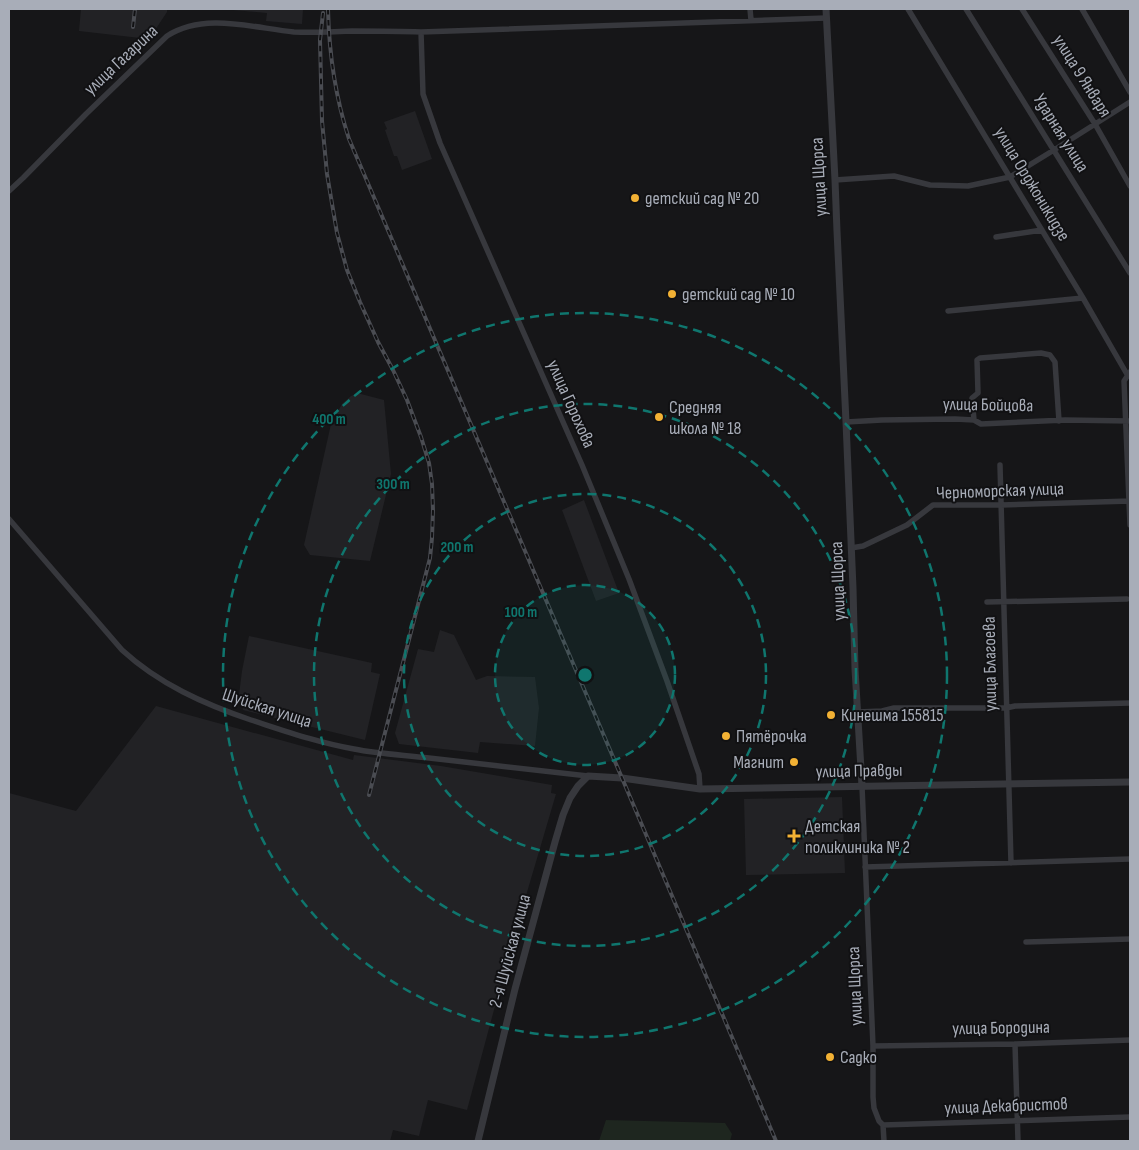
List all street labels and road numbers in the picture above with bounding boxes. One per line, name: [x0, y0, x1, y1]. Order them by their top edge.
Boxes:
street label: улица Гагарина: [80, 20, 162, 99]
street label: улица 9 Января: [1048, 31, 1116, 121]
street label: Ударная улица: [1029, 90, 1093, 176]
street label: улица Орджоникидзе: [990, 123, 1074, 245]
street label: улица Щорса: [806, 137, 832, 217]
street label: улица Горохова: [542, 357, 600, 451]
street label: улица Бойцова: [943, 394, 1033, 416]
street label: Черноморская улица: [936, 478, 1064, 504]
street label: улица Щорса: [826, 541, 850, 621]
street label: улица Благоева: [979, 616, 1001, 712]
street label: Шуйская улица: [220, 684, 314, 732]
street label: улица Правды: [815, 760, 903, 782]
street label: 2-я Шуйская улица: [485, 892, 535, 1010]
street label: улица Щорса: [843, 946, 867, 1026]
street label: улица Бородина: [952, 1017, 1050, 1039]
street label: улица Декабристов: [944, 1093, 1068, 1119]

